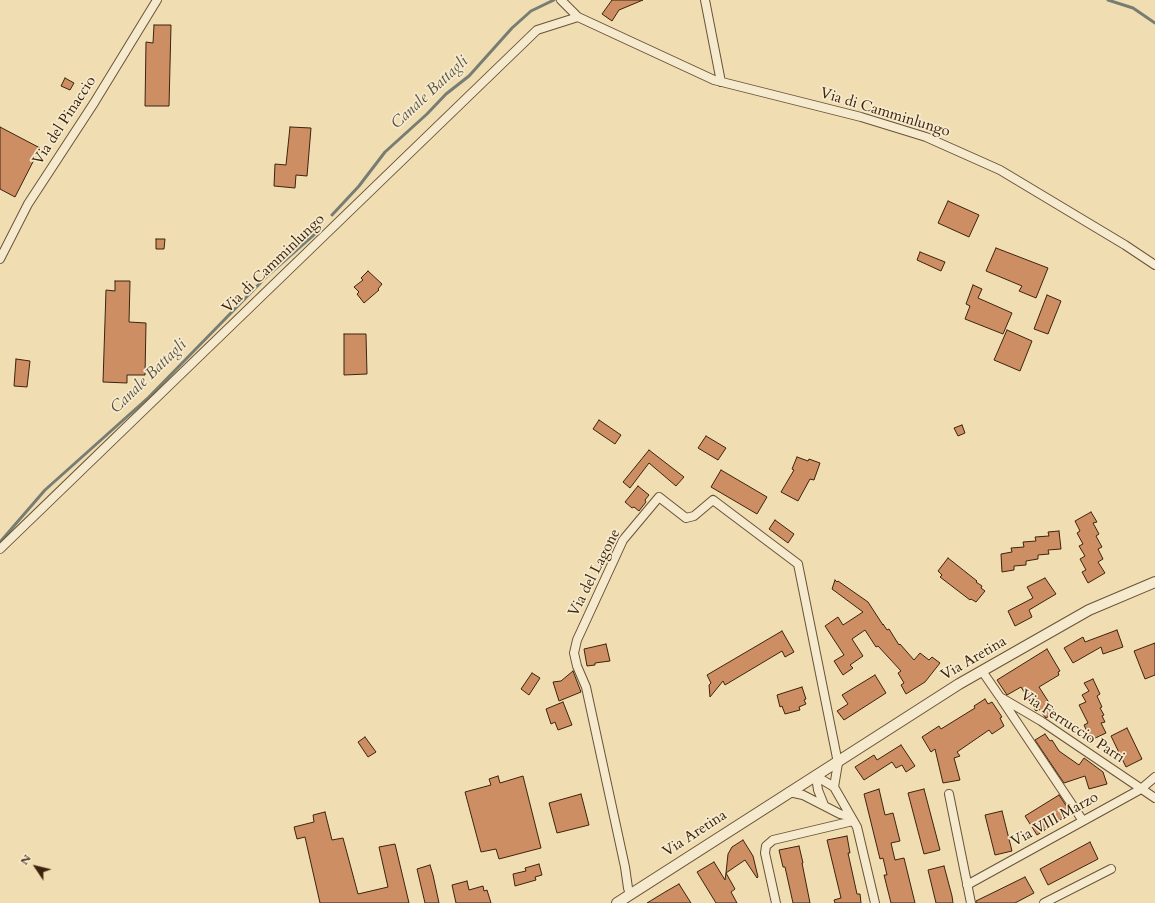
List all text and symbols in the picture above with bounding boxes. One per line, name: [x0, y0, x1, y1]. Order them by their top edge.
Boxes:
water label: Canale Battagli: [388, 53, 472, 133]
street label: Via del Pinaccio: [30, 73, 100, 169]
street label: Via di Camminlungo: [818, 85, 952, 141]
street label: Via di Camminlungo: [219, 211, 329, 317]
water label: Canale Battagli: [107, 336, 191, 418]
street label: Via del Lagone: [565, 526, 625, 620]
street label: Via Aretina: [938, 633, 1010, 685]
street label: Via Ferruccio Parri: [1016, 687, 1128, 767]
street label: Via VIII Marzo: [1008, 789, 1102, 851]
street label: Via Aretina: [660, 807, 730, 861]
north arrow: [16, 847, 56, 887]
text: N: [17, 852, 35, 868]

